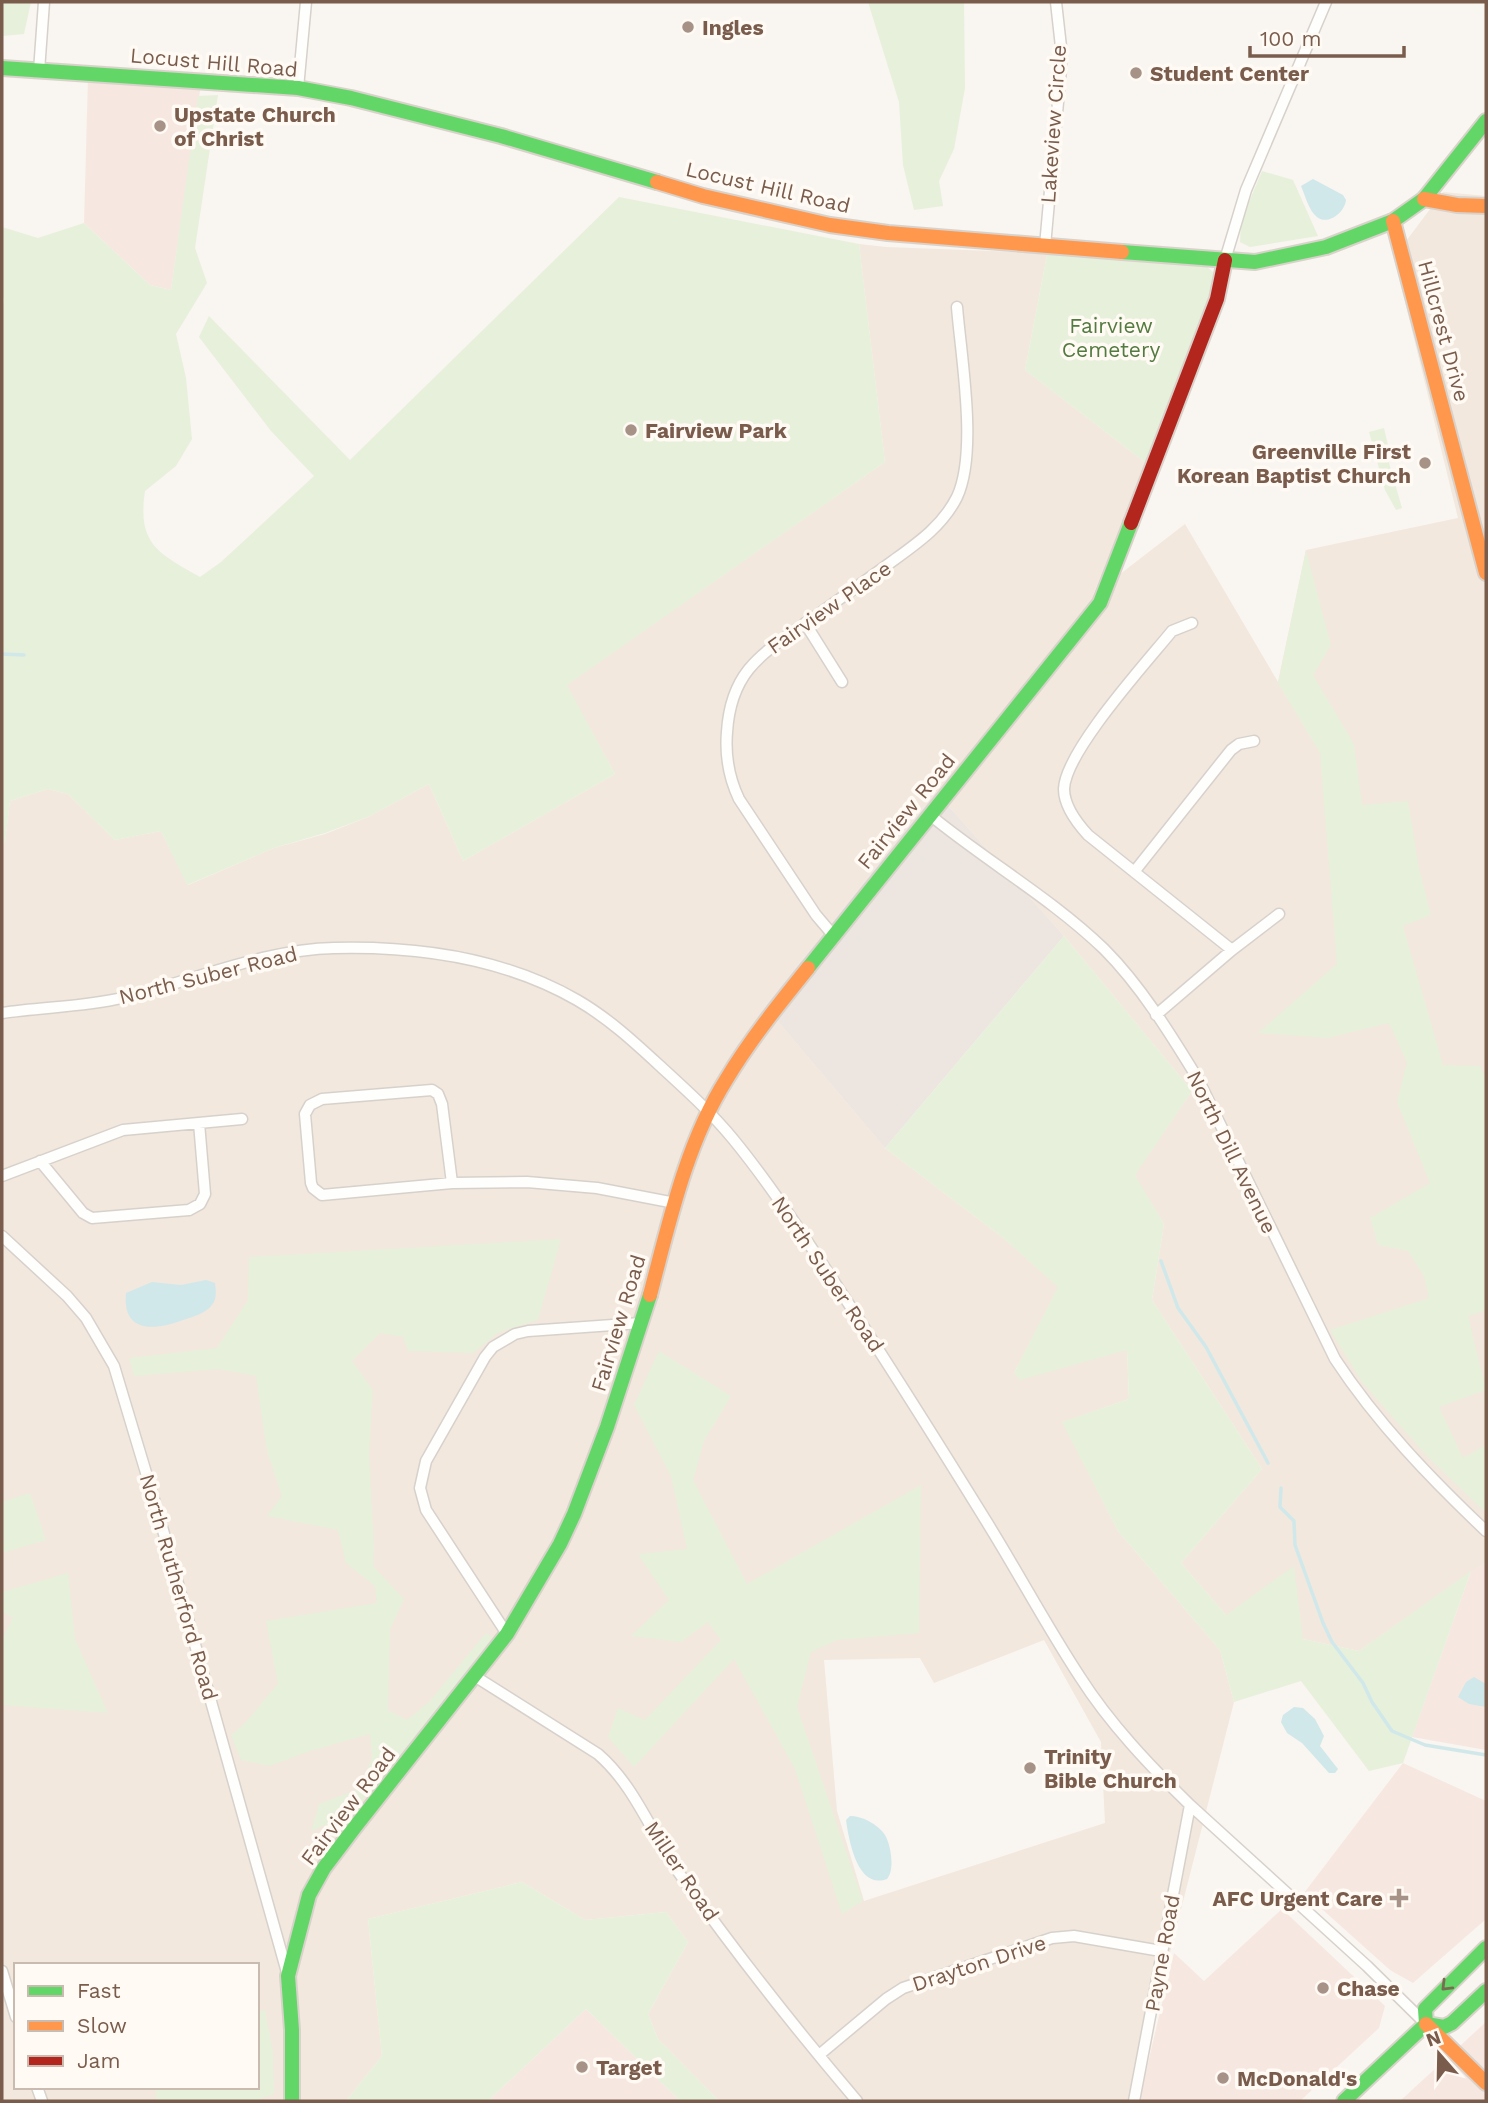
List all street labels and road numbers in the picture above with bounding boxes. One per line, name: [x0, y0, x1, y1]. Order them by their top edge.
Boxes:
street label: Locust Hill Road: [129, 42, 299, 82]
street label: Lakeview Circle: [1035, 44, 1071, 204]
street label: Locust Hill Road: [683, 156, 853, 218]
street label: Hillcrest Drive: [1413, 258, 1475, 404]
street label: Fairview Place: [762, 555, 896, 659]
street label: Fairview Road: [852, 748, 960, 874]
street label: North Suber Road: [116, 941, 300, 1009]
street label: North Dill Avenue: [1182, 1066, 1282, 1238]
street label: North Suber Road: [767, 1191, 889, 1357]
street label: Fairview Road: [585, 1252, 651, 1394]
street label: North Rutherford Road: [135, 1471, 223, 1703]
street label: Fairview Road: [295, 1742, 401, 1870]
street label: Miller Road: [639, 1816, 725, 1926]
street label: Payne Road: [1139, 1892, 1185, 2014]
street label: Drayton Drive: [909, 1930, 1049, 1996]

